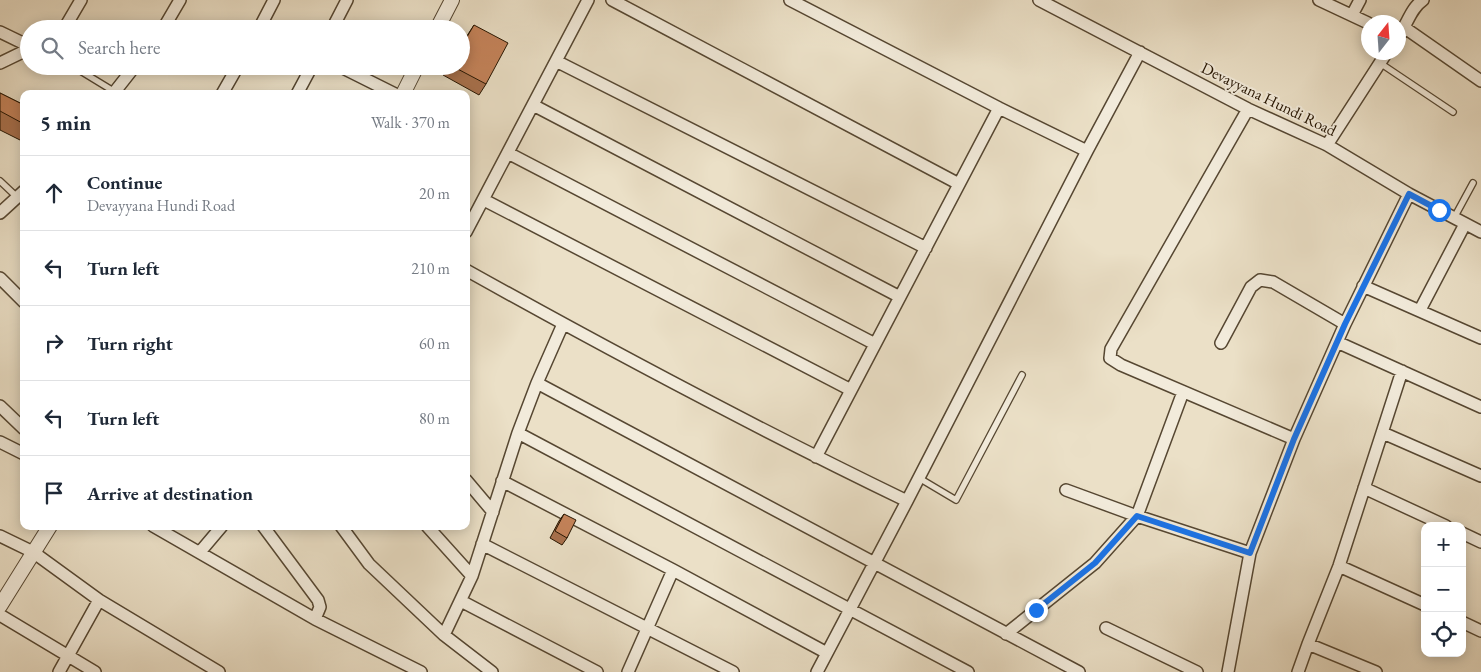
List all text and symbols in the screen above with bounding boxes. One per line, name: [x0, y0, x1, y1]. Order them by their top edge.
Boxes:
north arrow: [1361, 15, 1406, 60]
search box: [20, 20, 470, 75]
icon: search: [38, 34, 66, 62]
text: Search here: [78, 35, 160, 60]
street label: Devayyana Hundi Road: [1198, 57, 1341, 141]
text: 5 min: [40, 109, 91, 136]
text: Walk · 370 m: [371, 112, 450, 133]
text: Continue: [87, 170, 162, 195]
icon: ahead: [40, 179, 68, 207]
text: 20 m: [419, 183, 450, 204]
text: Devayyana Hundi Road: [87, 195, 235, 216]
route start: [1428, 199, 1451, 222]
icon: left: [40, 254, 68, 282]
text: Turn left: [87, 256, 159, 281]
text: 210 m: [411, 258, 450, 279]
icon: right: [40, 329, 68, 357]
text: Turn right: [87, 331, 173, 356]
text: 60 m: [419, 333, 450, 354]
icon: left: [40, 404, 68, 432]
text: Turn left: [87, 406, 159, 431]
text: 80 m: [419, 408, 450, 429]
icon: arrive: [40, 479, 68, 507]
text: Arrive at destination: [87, 481, 253, 506]
map controls: [1421, 522, 1466, 657]
button: +: [1421, 522, 1466, 567]
button: −: [1421, 567, 1466, 612]
route end: [1025, 599, 1048, 622]
button: locate: [1421, 612, 1466, 657]

